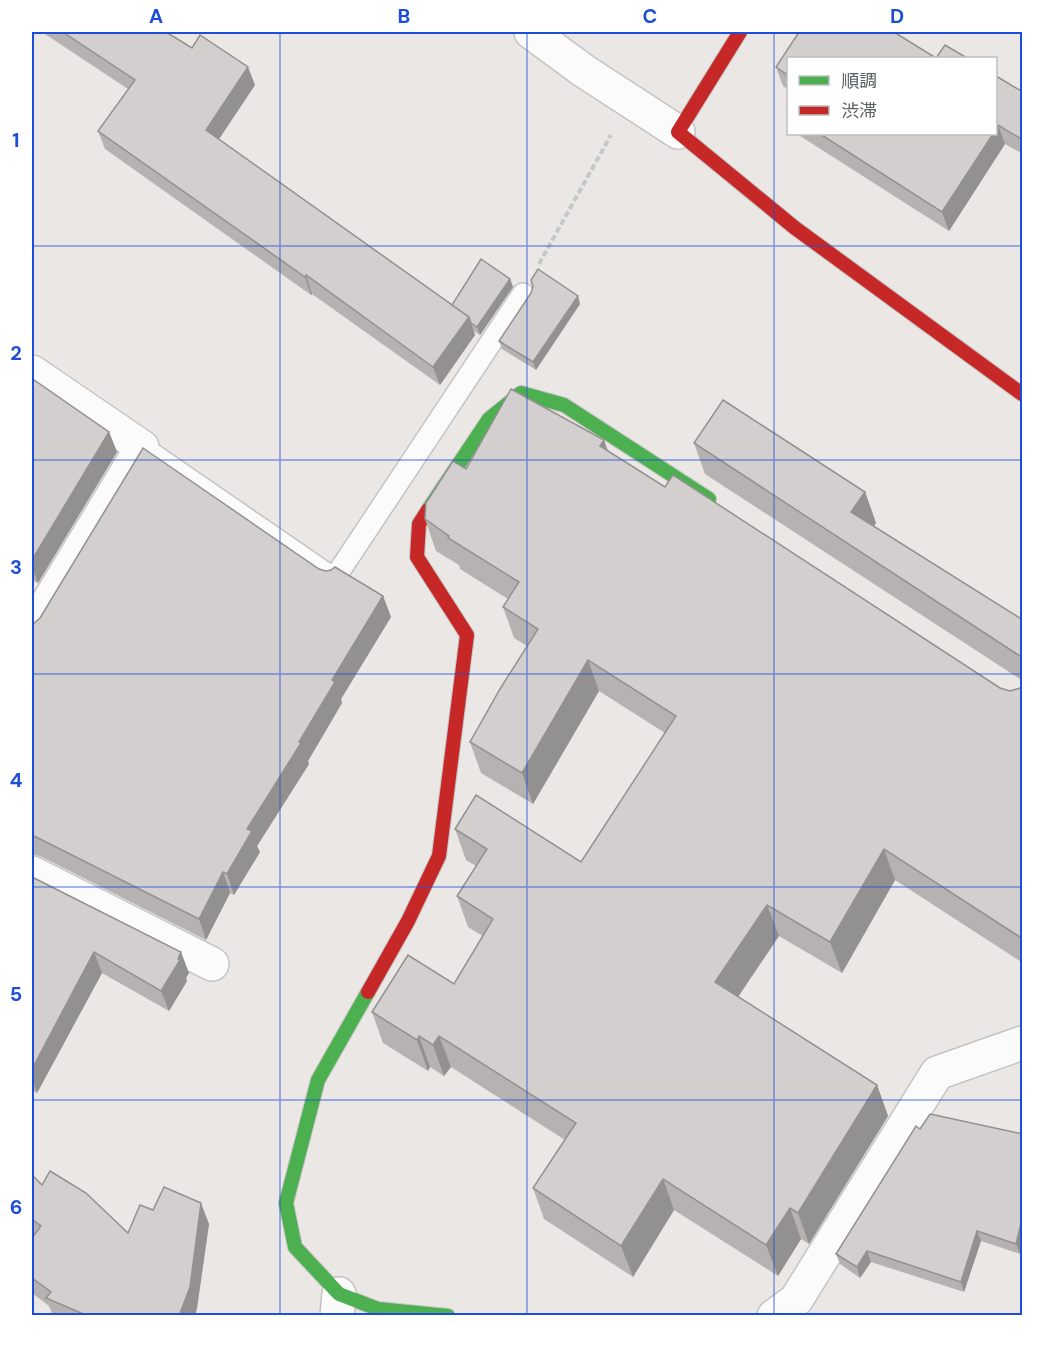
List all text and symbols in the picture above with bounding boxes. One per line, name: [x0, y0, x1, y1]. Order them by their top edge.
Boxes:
text: A: [149, 3, 163, 29]
text: B: [398, 3, 410, 29]
text: C: [643, 3, 657, 29]
text: D: [890, 3, 904, 29]
legend: [787, 57, 997, 135]
text: 順調: [841, 69, 877, 93]
text: 渋滞: [841, 99, 877, 123]
text: 1: [12, 127, 20, 153]
text: 2: [10, 340, 22, 366]
text: 3: [10, 554, 22, 580]
text: 4: [10, 767, 23, 793]
text: 5: [10, 981, 22, 1007]
text: 6: [10, 1194, 22, 1220]

